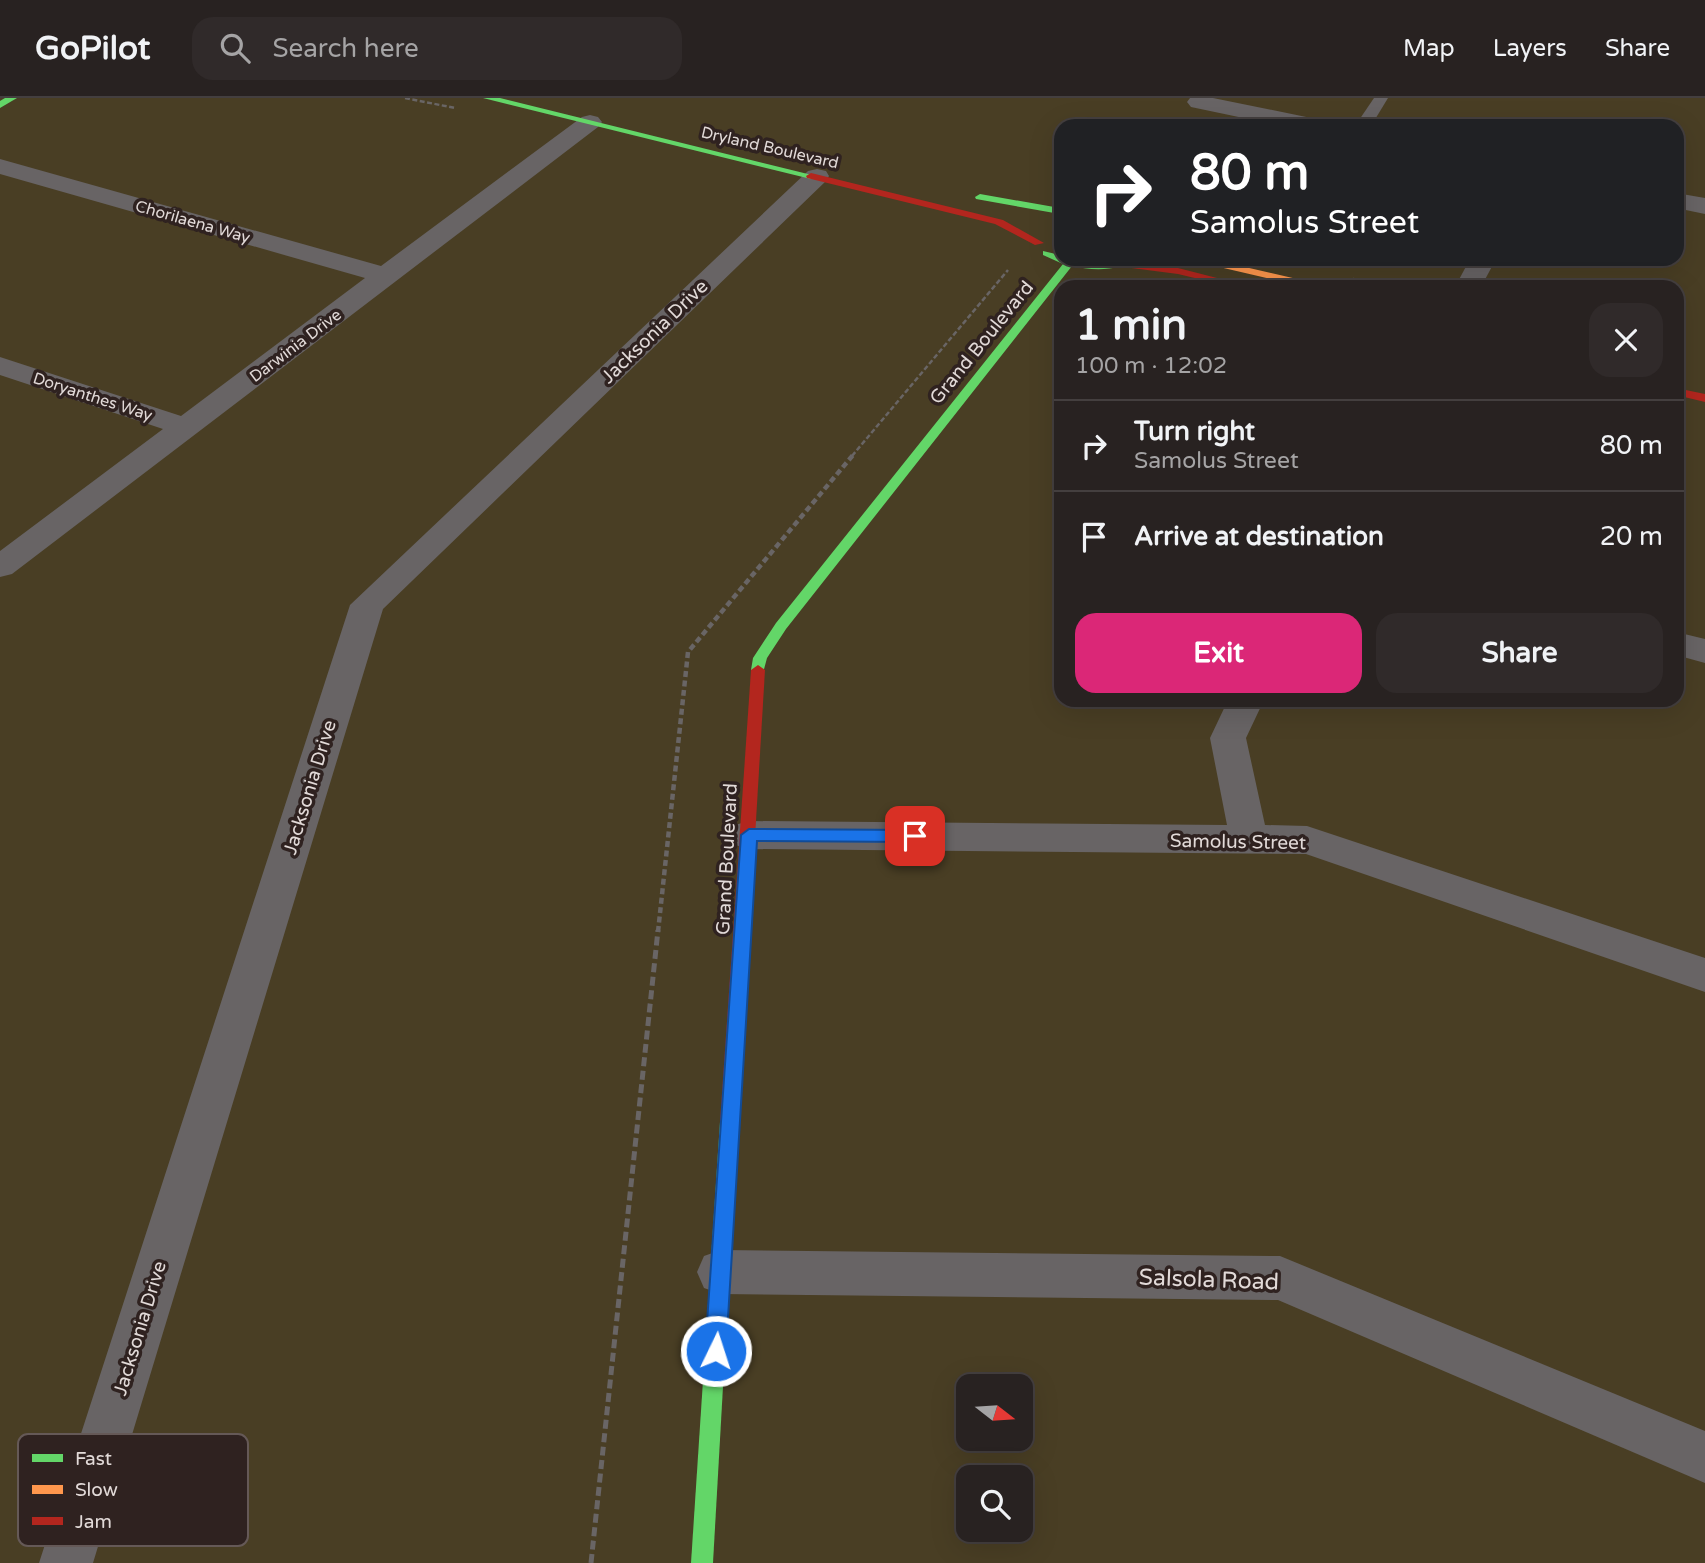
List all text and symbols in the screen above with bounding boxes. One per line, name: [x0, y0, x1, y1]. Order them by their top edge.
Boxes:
search box: [192, 17, 682, 80]
text: GoPilot: [35, 29, 150, 68]
icon: search: [216, 29, 254, 67]
text: Search here: [272, 33, 419, 64]
text: Map: [1403, 34, 1455, 63]
text: Layers: [1493, 34, 1567, 63]
text: Share: [1605, 34, 1670, 63]
street label: Dryland Boulevard: [699, 122, 840, 174]
text: 80 m: [1190, 144, 1309, 203]
icon: right: [1075, 147, 1166, 238]
street label: Chorilaena Way: [133, 196, 253, 248]
text: Samolus Street: [1190, 204, 1419, 242]
street label: Jacksonia Drive: [597, 275, 712, 388]
street label: Grand Boulevard: [925, 277, 1038, 409]
text: 1 min: [1075, 300, 1187, 351]
button: close: [1589, 303, 1663, 377]
street label: Darwinia Drive: [246, 305, 346, 387]
text: 100 m · 12:02: [1075, 352, 1227, 380]
street label: Doryanthes Way: [30, 368, 155, 426]
text: Turn right: [1134, 416, 1255, 447]
icon: right: [1075, 427, 1113, 465]
text: 80 m: [1600, 430, 1663, 461]
text: Samolus Street: [1134, 447, 1299, 475]
icon: arrive: [1075, 518, 1113, 556]
text: Arrive at destination: [1134, 521, 1384, 552]
text: 20 m: [1600, 521, 1663, 552]
button: Exit: [1075, 613, 1362, 693]
button: Share: [1376, 613, 1663, 693]
street label: Jacksonia Drive: [279, 717, 341, 857]
street label: Grand Boulevard: [712, 783, 742, 936]
pin: [885, 806, 945, 866]
icon: arrive: [896, 817, 934, 855]
street label: Samolus Street: [1170, 830, 1306, 854]
street label: Jacksonia Drive: [109, 1258, 171, 1398]
street label: Salsola Road: [1138, 1264, 1280, 1296]
position arrow: [679, 1314, 753, 1388]
north arrow: [956, 1374, 1032, 1451]
map controls: [956, 1374, 1033, 1542]
legend: [18, 1434, 248, 1546]
text: Fast: [75, 1448, 112, 1470]
button: search: [956, 1465, 1033, 1542]
text: Slow: [75, 1479, 118, 1501]
text: Jam: [75, 1511, 112, 1533]

